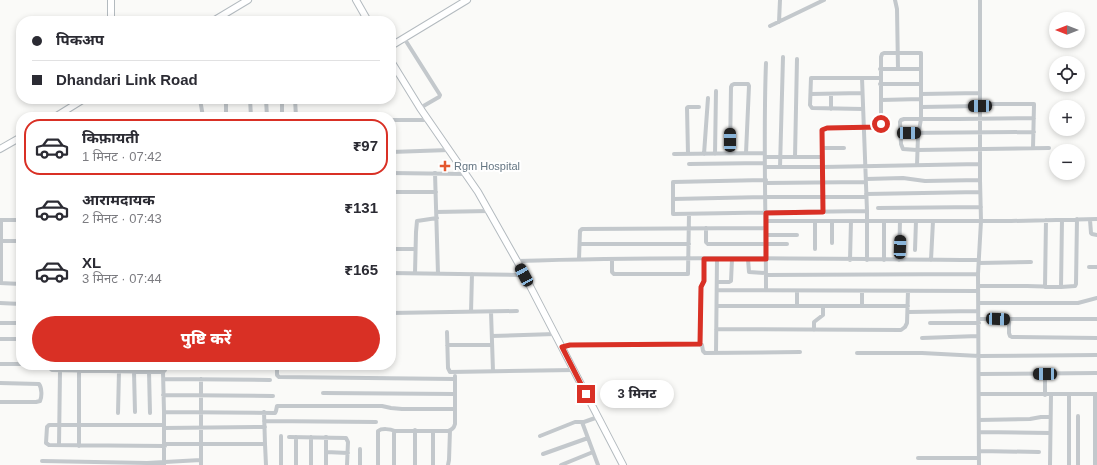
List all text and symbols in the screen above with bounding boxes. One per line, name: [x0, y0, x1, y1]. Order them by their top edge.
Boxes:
north arrow: [1049, 12, 1085, 48]
map controls: [1049, 12, 1085, 180]
text: पिकअप: [56, 31, 104, 48]
button: locate: [1049, 56, 1085, 92]
text: Dhandari Link Road: [56, 71, 198, 88]
car: [968, 100, 992, 112]
button: +: [1049, 100, 1085, 136]
route start: [872, 115, 890, 133]
car: [897, 127, 921, 139]
car: [724, 128, 736, 152]
icon: car: [34, 129, 70, 165]
text: किफ़ायती: [82, 129, 139, 146]
text: ₹97: [353, 137, 378, 154]
button: −: [1049, 144, 1085, 180]
text: 1 मिनट · 07:42: [82, 149, 162, 164]
marker: Rgm Hospital: [439, 160, 451, 172]
place label: Rgm Hospital: [454, 160, 520, 172]
icon: car: [34, 191, 70, 227]
text: आरामदायक: [82, 191, 155, 208]
text: ₹131: [344, 199, 378, 216]
text: 2 मिनट · 07:43: [82, 211, 162, 226]
car: [894, 235, 906, 259]
icon: car: [34, 253, 70, 289]
text: XL: [82, 254, 101, 271]
text: ₹165: [344, 261, 378, 278]
car: [513, 262, 535, 288]
text: 3 मिनट · 07:44: [82, 271, 162, 286]
car: [986, 313, 1010, 325]
button: पुष्टि करें: [32, 316, 380, 362]
car: [1033, 368, 1057, 380]
callout: 3 मिनट: [600, 380, 674, 408]
route end: [577, 385, 595, 403]
text: 3 मिनट: [618, 386, 656, 401]

